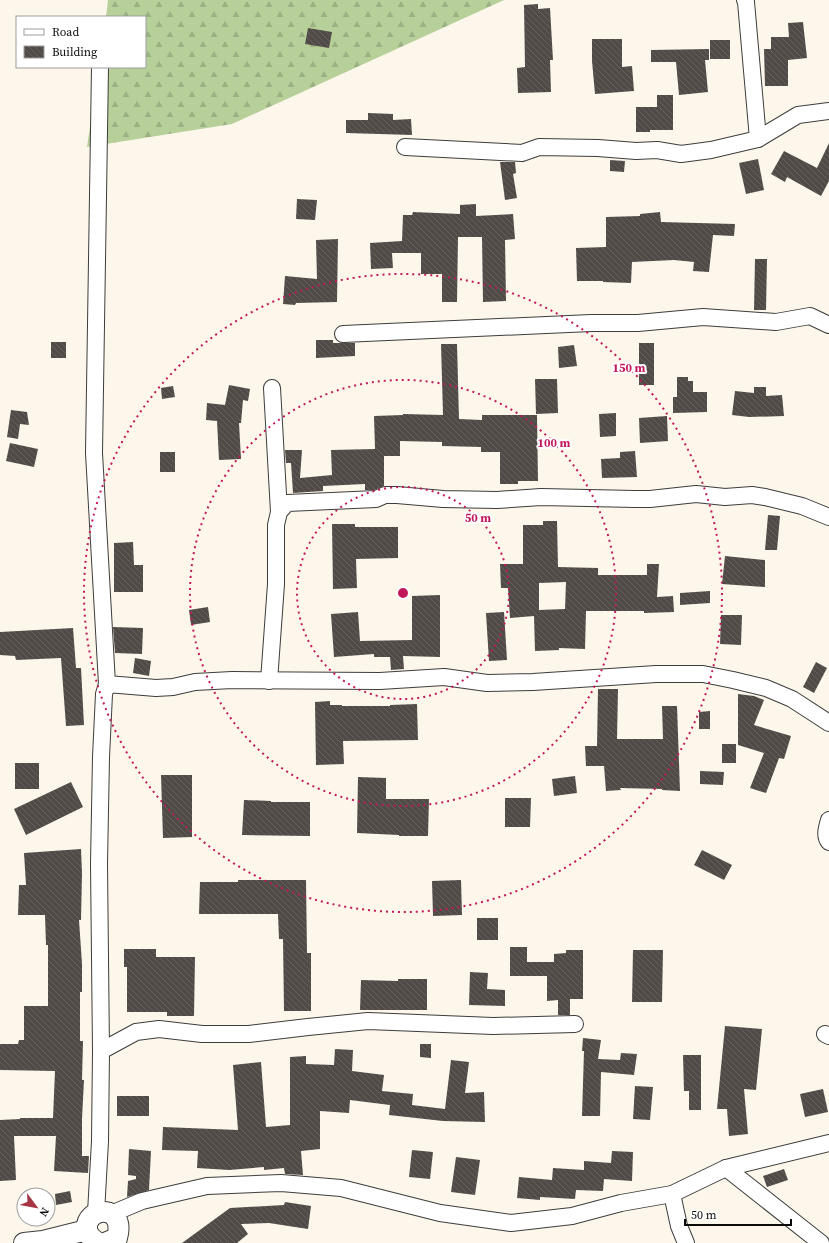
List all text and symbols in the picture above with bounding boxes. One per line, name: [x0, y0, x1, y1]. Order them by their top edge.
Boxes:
legend: [16, 16, 146, 68]
text: Road: [52, 24, 79, 40]
text: Building: [52, 44, 97, 60]
text: 150 m: [613, 360, 646, 376]
text: 100 m: [538, 435, 571, 451]
text: 50 m: [465, 510, 491, 526]
centre of rings: [396, 586, 410, 600]
north arrow: [16, 1187, 56, 1227]
scale bar: [685, 1201, 791, 1227]
text: N: [36, 1205, 53, 1219]
text: 50 m: [691, 1207, 717, 1223]

